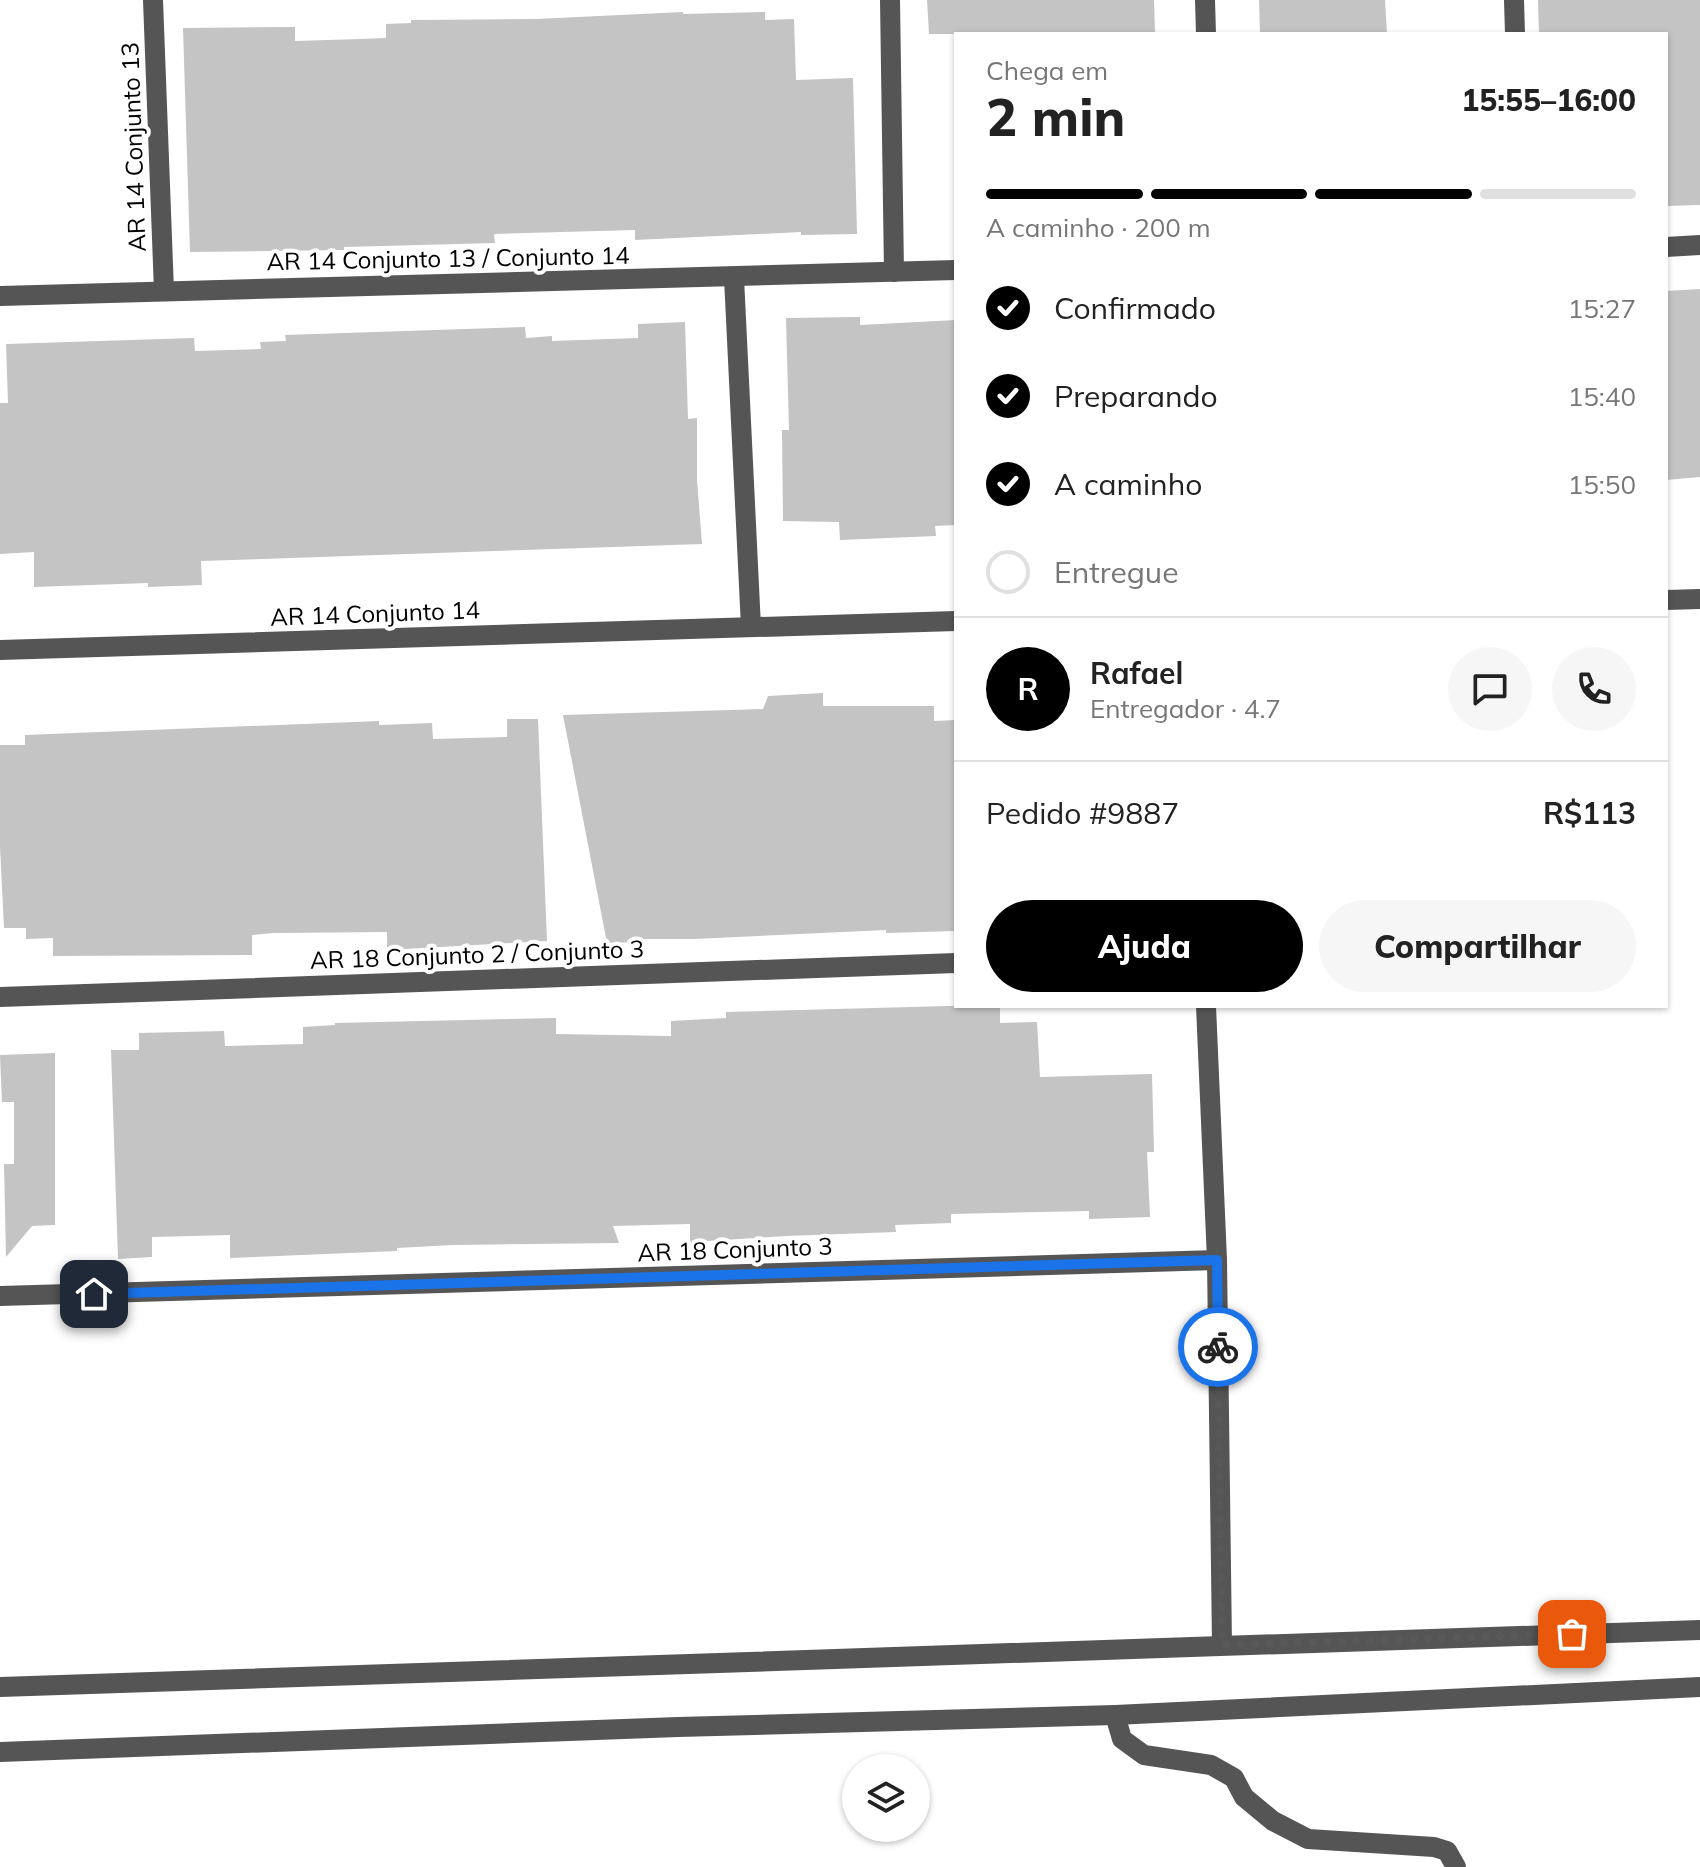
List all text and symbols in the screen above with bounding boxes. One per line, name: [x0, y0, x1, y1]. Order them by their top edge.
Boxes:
street label: AR 14 Conjunto 13: [114, 42, 152, 252]
text: Chega em: [986, 54, 1108, 87]
text: 15:55–16:00: [1461, 81, 1636, 119]
text: 2 min: [986, 84, 1125, 149]
text: A caminho · 200 m: [986, 211, 1211, 244]
street label: AR 14 Conjunto 13 / Conjunto 14: [266, 240, 630, 276]
icon: check: [986, 286, 1030, 330]
text: Confirmado: [1054, 289, 1216, 327]
text: 15:27: [1568, 292, 1636, 325]
icon: check: [986, 374, 1030, 418]
text: Preparando: [1054, 377, 1218, 415]
text: 15:40: [1568, 380, 1636, 413]
icon: check: [986, 462, 1030, 506]
text: A caminho: [1054, 465, 1202, 503]
text: 15:50: [1568, 468, 1636, 501]
text: Entregue: [1054, 553, 1178, 591]
street label: AR 14 Conjunto 14: [270, 594, 480, 632]
button: chat: [1448, 647, 1532, 731]
button: phone: [1552, 647, 1636, 731]
text: Rafael: [1090, 654, 1183, 692]
text: R: [1017, 670, 1039, 708]
text: Entregador · 4.7: [1090, 692, 1281, 725]
text: Pedido #9887: [986, 794, 1179, 832]
text: R$113: [1543, 794, 1636, 832]
button: Ajuda: [986, 900, 1303, 992]
button: Compartilhar: [1319, 900, 1636, 992]
street label: AR 18 Conjunto 2 / Conjunto 3: [309, 933, 645, 975]
street label: AR 18 Conjunto 3: [637, 1231, 833, 1267]
pin: [60, 1260, 128, 1328]
icon: home: [72, 1272, 116, 1316]
courier: [1178, 1307, 1258, 1387]
icon: bike: [1196, 1325, 1240, 1369]
pin: [1538, 1600, 1606, 1668]
icon: bag: [1550, 1612, 1594, 1656]
map controls: [842, 1754, 930, 1842]
button: layers: [842, 1754, 930, 1842]

